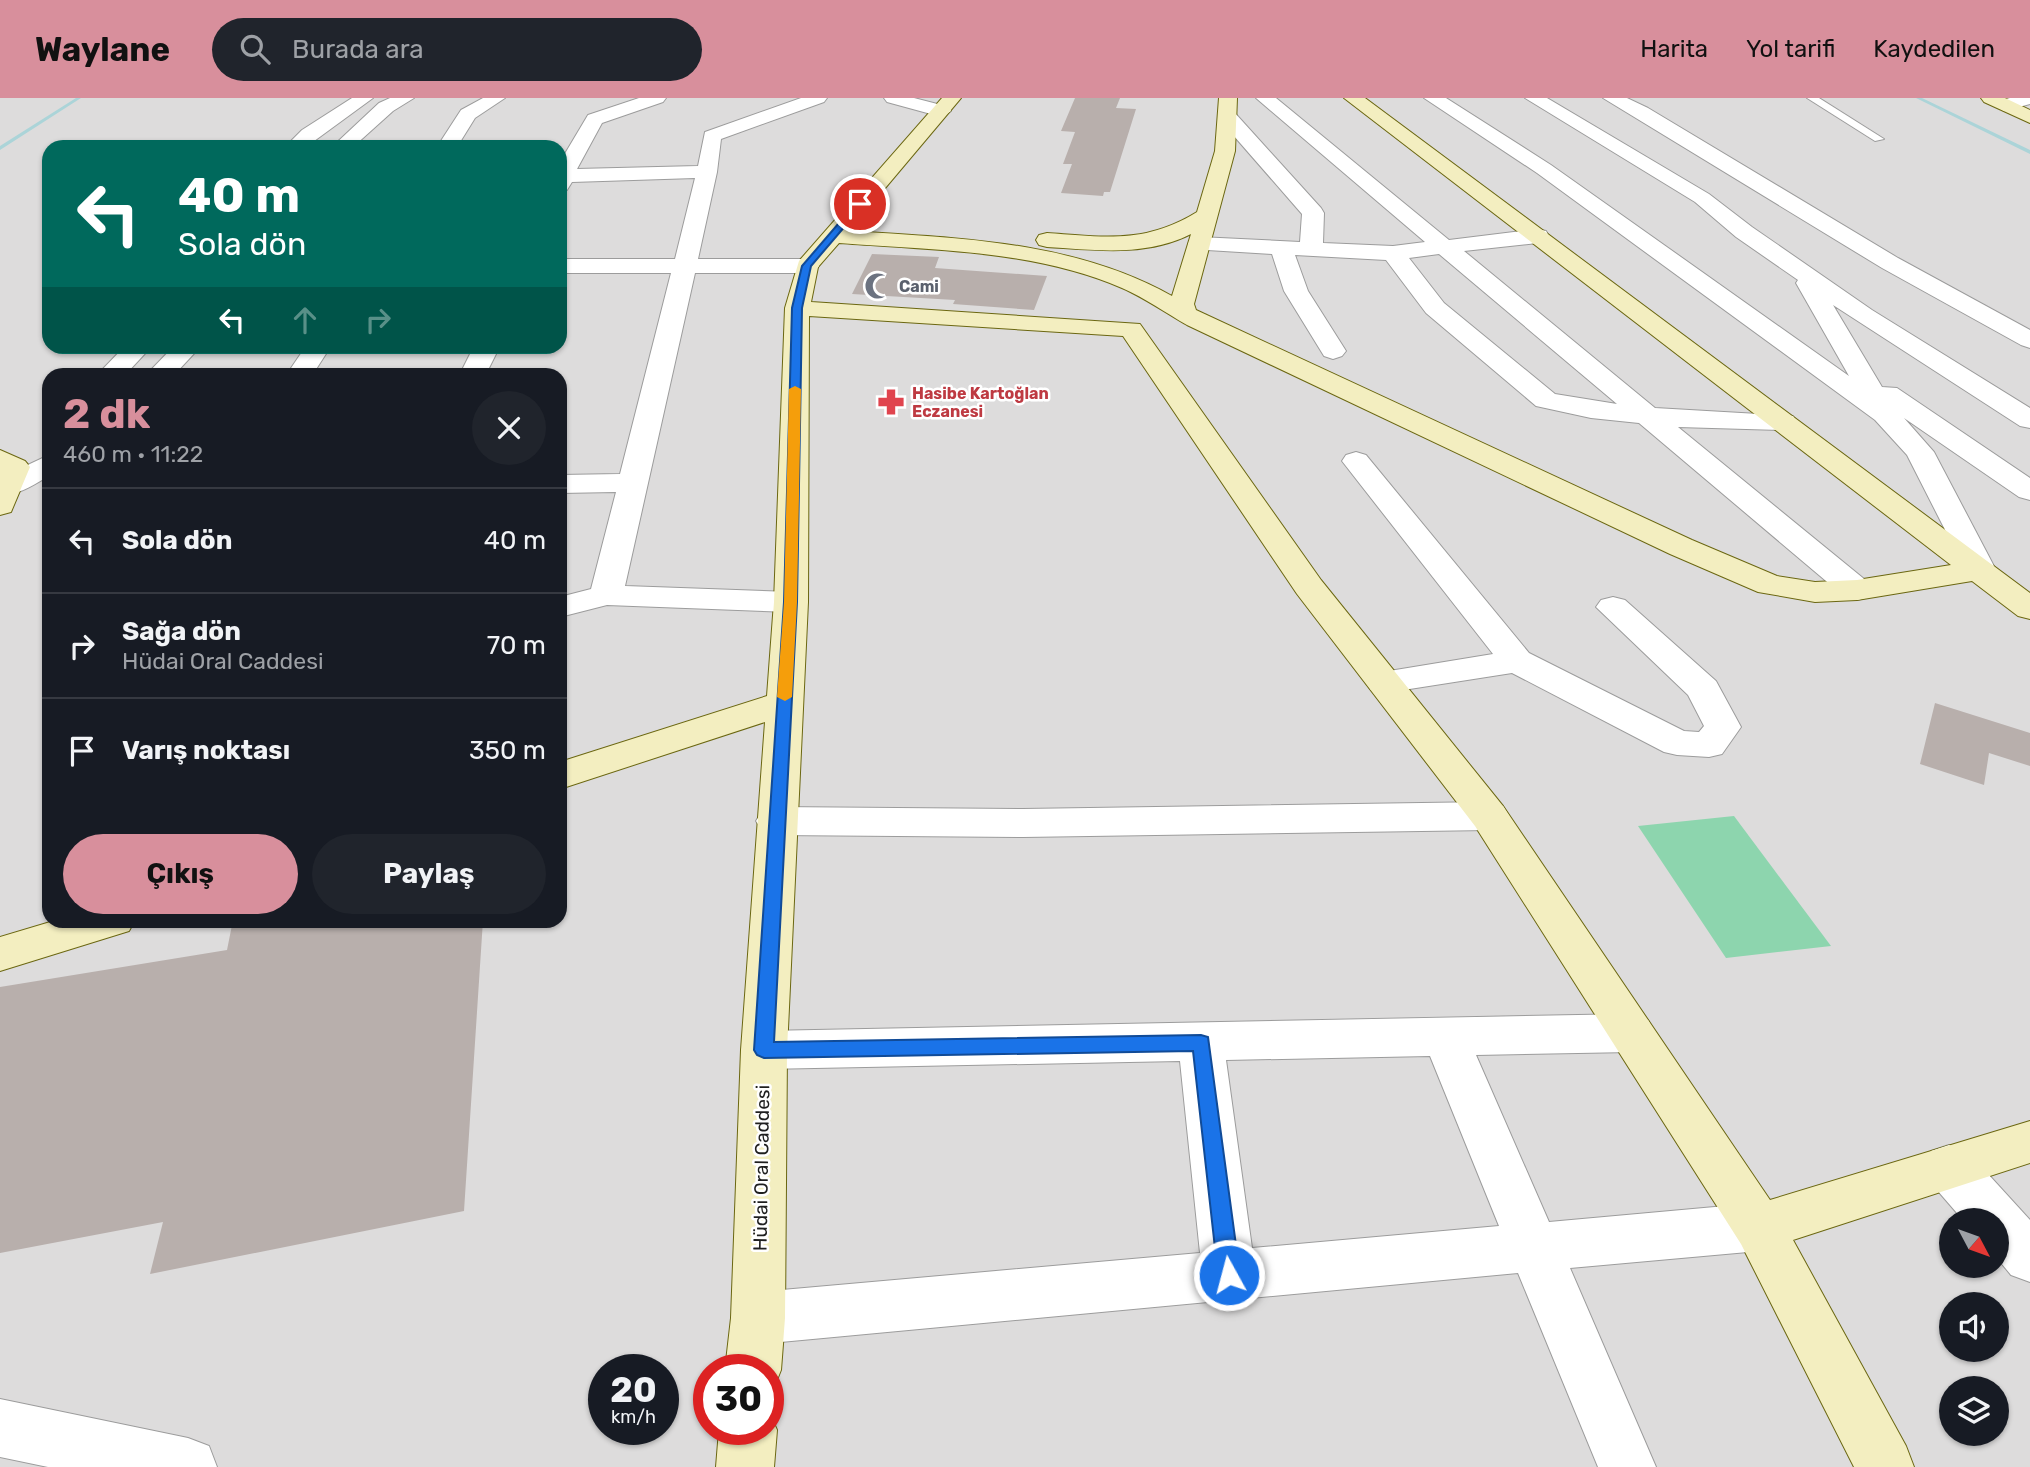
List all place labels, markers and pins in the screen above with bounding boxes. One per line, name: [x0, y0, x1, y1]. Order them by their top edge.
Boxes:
pin: [830, 174, 890, 234]
mosque icon: Cami: [863, 271, 893, 301]
place label: Cami: [899, 277, 939, 296]
place label: Hasibe Kartoğlan Eczanesi: [912, 384, 1049, 421]
pharmacy icon: Hasibe Kartoğlan Eczanesi: [876, 387, 906, 417]

